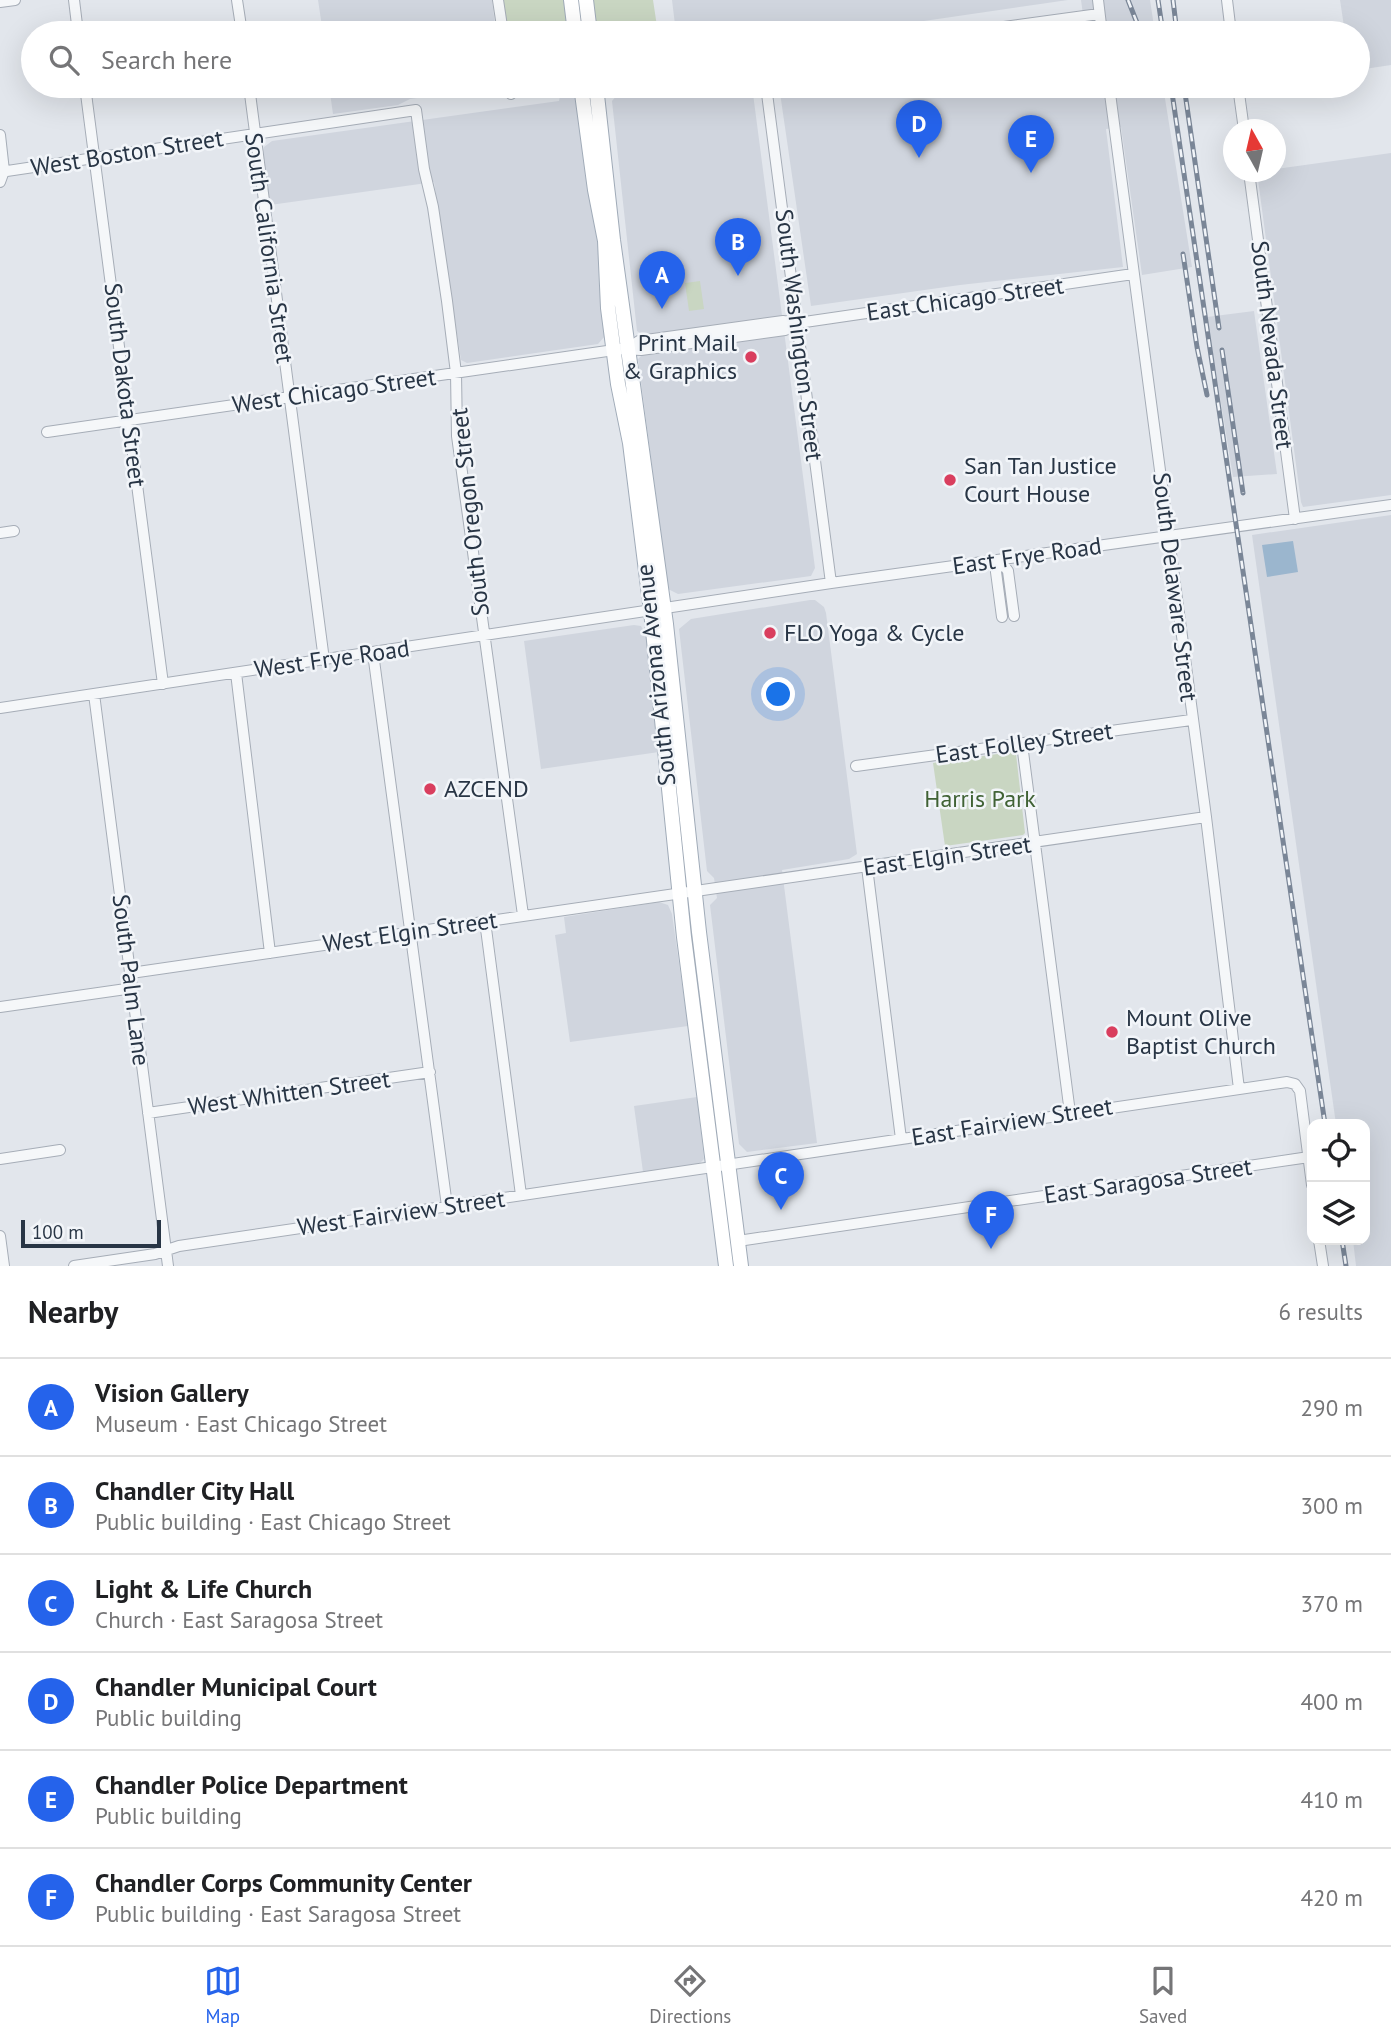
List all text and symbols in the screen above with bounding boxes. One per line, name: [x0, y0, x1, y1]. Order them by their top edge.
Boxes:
search box: [21, 21, 1370, 98]
icon: search: [45, 41, 83, 79]
text: Search here: [101, 43, 232, 76]
pin: D: [896, 100, 942, 158]
pin: E: [1008, 115, 1054, 173]
north arrow: [1223, 119, 1286, 182]
street label: West Boston Street: [29, 122, 225, 183]
street label: South California Street: [238, 131, 301, 365]
street label: South Washington Street: [769, 207, 830, 463]
pin: B: [715, 218, 761, 276]
street label: South Nevada Street: [1244, 239, 1301, 451]
pin: A: [639, 251, 685, 309]
street label: East Chicago Street: [864, 269, 1066, 328]
street label: South Dakota Street: [98, 281, 153, 489]
place label: Print Mail & Graphics: [623, 327, 737, 386]
marker: Print Mail & Graphics: [743, 349, 759, 365]
street label: West Chicago Street: [230, 361, 438, 420]
street label: South Oregon Street: [443, 406, 496, 618]
place label: San Tan Justice Court House: [964, 450, 1117, 509]
street label: South Delaware Street: [1146, 471, 1205, 703]
marker: San Tan Justice Court House: [942, 472, 958, 488]
street label: East Frye Road: [950, 530, 1104, 581]
street label: South Arizona Avenue: [628, 563, 683, 788]
place label: FLO Yoga & Cycle: [784, 617, 964, 648]
marker: FLO Yoga & Cycle: [762, 625, 778, 641]
street label: West Frye Road: [252, 632, 412, 685]
your location: [761, 677, 795, 711]
street label: East Folley Street: [933, 715, 1114, 770]
place label: AZCEND: [444, 773, 529, 804]
marker: AZCEND: [422, 781, 438, 797]
park label: Harris Park: [924, 783, 1036, 814]
street label: East Elgin Street: [861, 828, 1033, 883]
street label: South Palm Lane: [106, 892, 157, 1068]
street label: West Elgin Street: [321, 904, 499, 959]
place label: Mount Olive Baptist Church: [1126, 1002, 1276, 1061]
marker: Mount Olive Baptist Church: [1104, 1024, 1120, 1040]
street label: West Whitten Street: [186, 1063, 392, 1122]
street label: East Fairview Street: [909, 1090, 1115, 1153]
map controls: [1307, 1119, 1370, 1245]
button: locate: [1307, 1119, 1370, 1182]
street label: East Saragosa Street: [1042, 1151, 1254, 1210]
pin: C: [758, 1152, 804, 1210]
button: layers: [1307, 1182, 1370, 1245]
street label: West Fairview Street: [295, 1183, 507, 1242]
pin: F: [968, 1191, 1014, 1249]
scale bar: [21, 1217, 161, 1249]
text: 100 m: [32, 1220, 84, 1244]
text: Nearby: [28, 1292, 118, 1331]
text: 6 results: [1279, 1297, 1363, 1326]
text: Vision Gallery: [95, 1376, 249, 1409]
text: A: [44, 1393, 58, 1422]
text: 290 m: [1301, 1393, 1363, 1422]
text: Museum · East Chicago Street: [95, 1409, 387, 1438]
text: Chandler City Hall: [95, 1474, 294, 1507]
text: B: [44, 1491, 58, 1520]
text: 300 m: [1301, 1491, 1363, 1520]
text: Public building · East Chicago Street: [95, 1507, 451, 1536]
text: Light & Life Church: [95, 1572, 312, 1605]
text: C: [45, 1589, 57, 1618]
text: 370 m: [1301, 1589, 1363, 1618]
text: Church · East Saragosa Street: [95, 1605, 383, 1634]
text: Chandler Municipal Court: [95, 1670, 377, 1703]
text: D: [44, 1687, 58, 1716]
text: 400 m: [1301, 1687, 1363, 1716]
text: Public building: [95, 1703, 242, 1732]
text: Chandler Police Department: [95, 1768, 408, 1801]
text: E: [45, 1785, 57, 1814]
text: 410 m: [1301, 1785, 1363, 1814]
text: Public building: [95, 1801, 242, 1830]
text: Chandler Corps Community Center: [95, 1866, 472, 1899]
text: F: [45, 1883, 57, 1912]
text: 420 m: [1301, 1883, 1363, 1912]
text: Public building · East Saragosa Street: [95, 1899, 461, 1928]
tab: Map: [204, 1962, 242, 2028]
tab: Directions: [649, 1962, 731, 2028]
tab: Saved: [1139, 1962, 1187, 2028]

